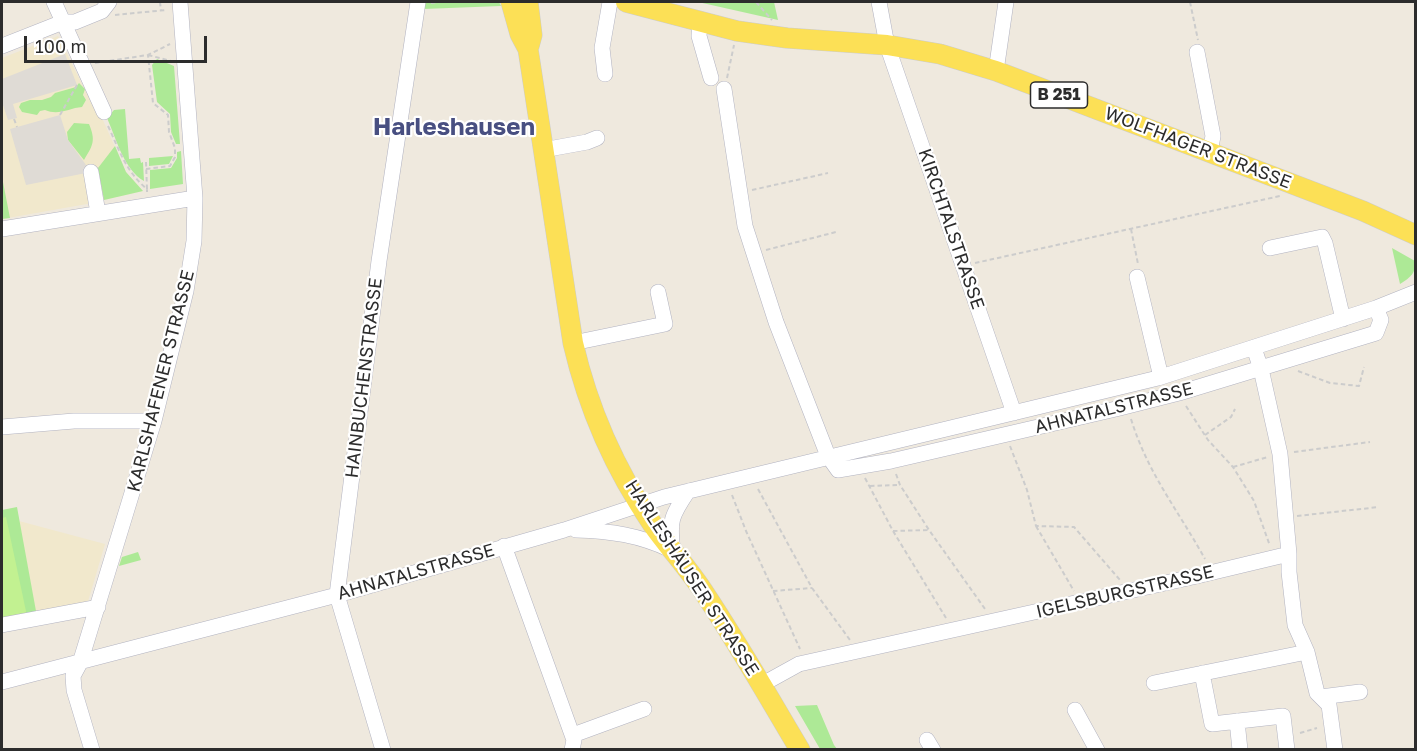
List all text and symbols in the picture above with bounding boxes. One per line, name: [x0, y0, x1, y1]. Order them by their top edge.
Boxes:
scale bar: [27, 24, 210, 62]
text: 100 m: [35, 35, 86, 57]
road number: B 251: [1030, 82, 1088, 108]
street label: WOLFHAGER STRASSE: [1102, 102, 1294, 194]
district label: Harleshausen: [373, 113, 535, 141]
street label: KIRCHTALSTRASSE: [913, 146, 989, 312]
street label: KARLSHAFENER STRASSE: [123, 268, 199, 494]
street label: HAINBUCHENSTRASSE: [341, 277, 387, 479]
street label: AHNATALSTRASSE: [1033, 378, 1195, 438]
street label: HARLESHÄUSER STRASSE: [621, 476, 763, 680]
street label: AHNATALSTRASSE: [335, 539, 497, 605]
street label: IGELSBURGSTRASSE: [1034, 561, 1216, 623]

